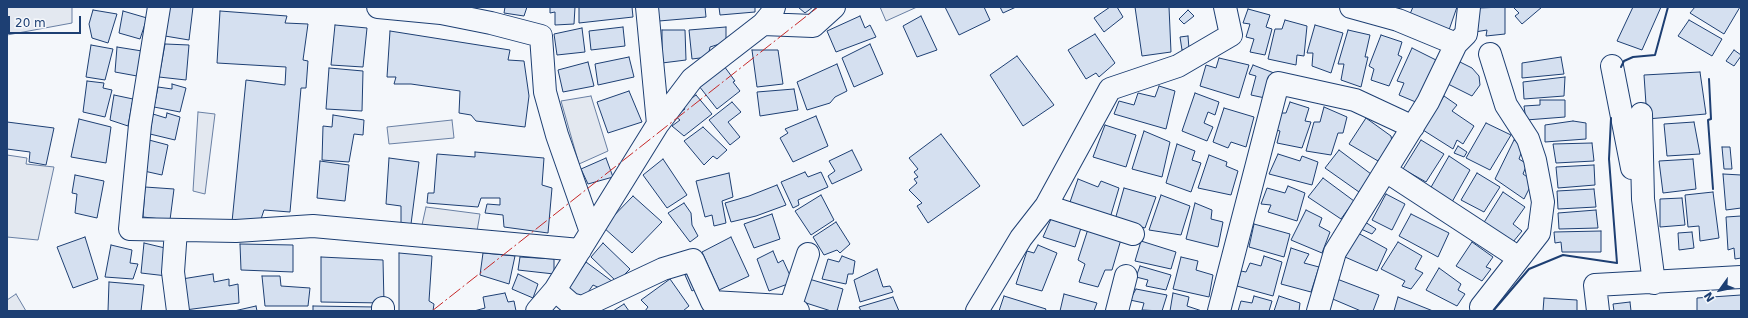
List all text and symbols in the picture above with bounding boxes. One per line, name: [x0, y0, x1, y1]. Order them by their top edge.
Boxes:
scale bar: [10, 8, 83, 34]
text: 20 m: [15, 16, 46, 30]
north arrow: [1700, 270, 1740, 310]
text: N: [1702, 289, 1717, 304]

